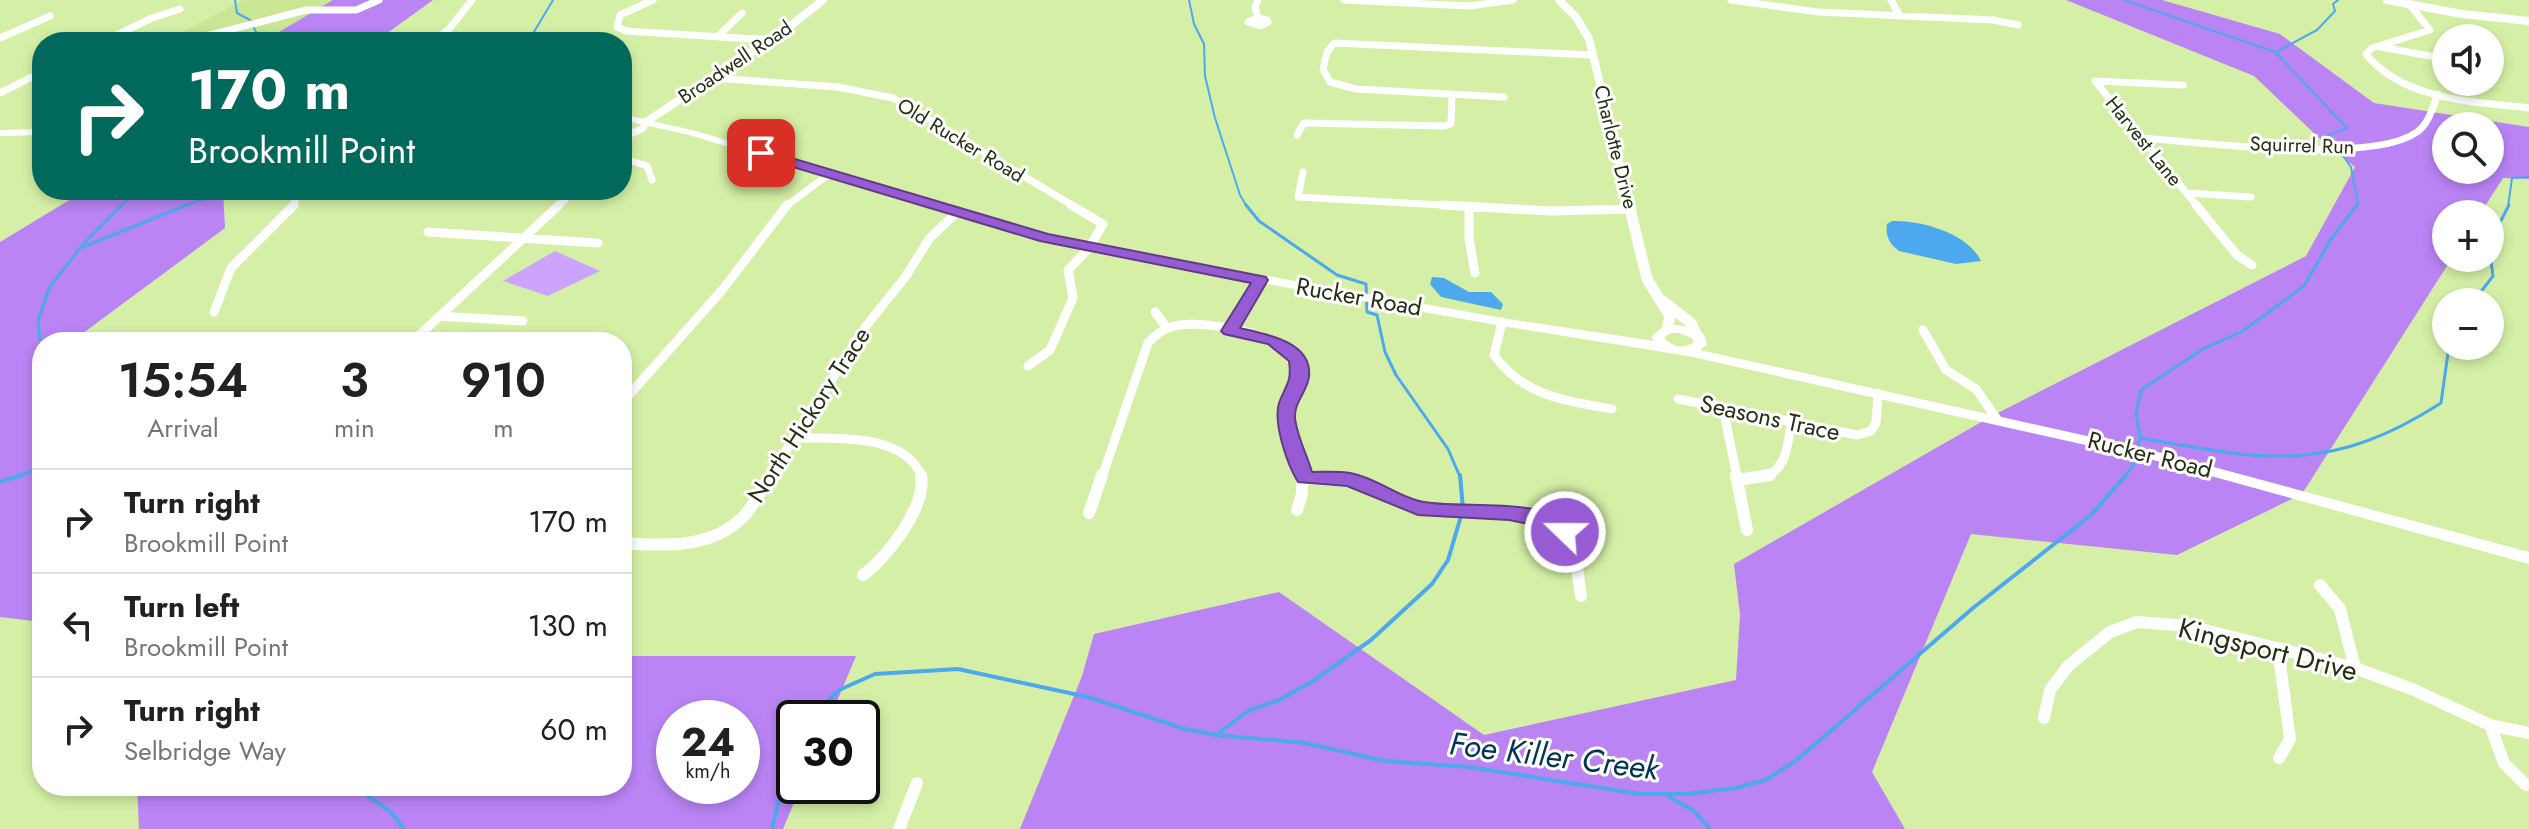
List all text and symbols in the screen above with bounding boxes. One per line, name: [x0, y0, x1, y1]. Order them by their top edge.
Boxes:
street label: Broadwell Road: [673, 14, 798, 111]
map controls: [2432, 24, 2504, 360]
button: sound: [2432, 24, 2504, 96]
text: 170 m: [188, 49, 350, 130]
icon: right: [56, 64, 160, 168]
street label: Charlotte Drive: [1586, 82, 1645, 212]
street label: Harvest Lane: [2098, 90, 2189, 193]
street label: Old Rucker Road: [892, 91, 1030, 190]
button: search: [2432, 112, 2504, 184]
pin: [727, 119, 795, 187]
text: Brookmill Point: [188, 124, 415, 176]
street label: Squirrel Run: [2249, 129, 2355, 162]
icon: arrive: [739, 131, 783, 175]
button: +: [2432, 200, 2504, 272]
street label: Rucker Road: [1293, 268, 1425, 325]
button: −: [2432, 288, 2504, 360]
street label: North Hickory Trace: [739, 320, 879, 509]
text: 15:54: [118, 346, 248, 415]
text: 3: [340, 346, 369, 415]
text: 910: [461, 346, 546, 415]
street label: Seasons Trace: [1697, 386, 1843, 449]
text: Arrival: [147, 409, 219, 447]
text: min: [334, 409, 375, 447]
text: m: [493, 409, 514, 447]
street label: Rucker Road: [2084, 422, 2216, 487]
text: Turn right: [124, 481, 260, 524]
position arrow: [1523, 490, 1607, 574]
icon: right: [56, 499, 100, 543]
text: 170 m: [528, 500, 608, 543]
text: Brookmill Point: [124, 524, 288, 562]
text: Turn left: [124, 585, 239, 628]
icon: left: [56, 603, 100, 647]
text: 130 m: [528, 604, 608, 647]
street label: Kingsport Drive: [2174, 607, 2362, 692]
text: Brookmill Point: [124, 628, 288, 666]
text: Turn right: [124, 689, 260, 732]
speed limit sign: 30: [776, 700, 880, 804]
icon: right: [56, 707, 100, 751]
text: 60 m: [540, 708, 608, 751]
text: 24: [681, 713, 735, 771]
water label: Foe Killer Creek: [1447, 720, 1663, 792]
text: Selbridge Way: [124, 732, 286, 770]
text: km/h: [685, 757, 731, 786]

